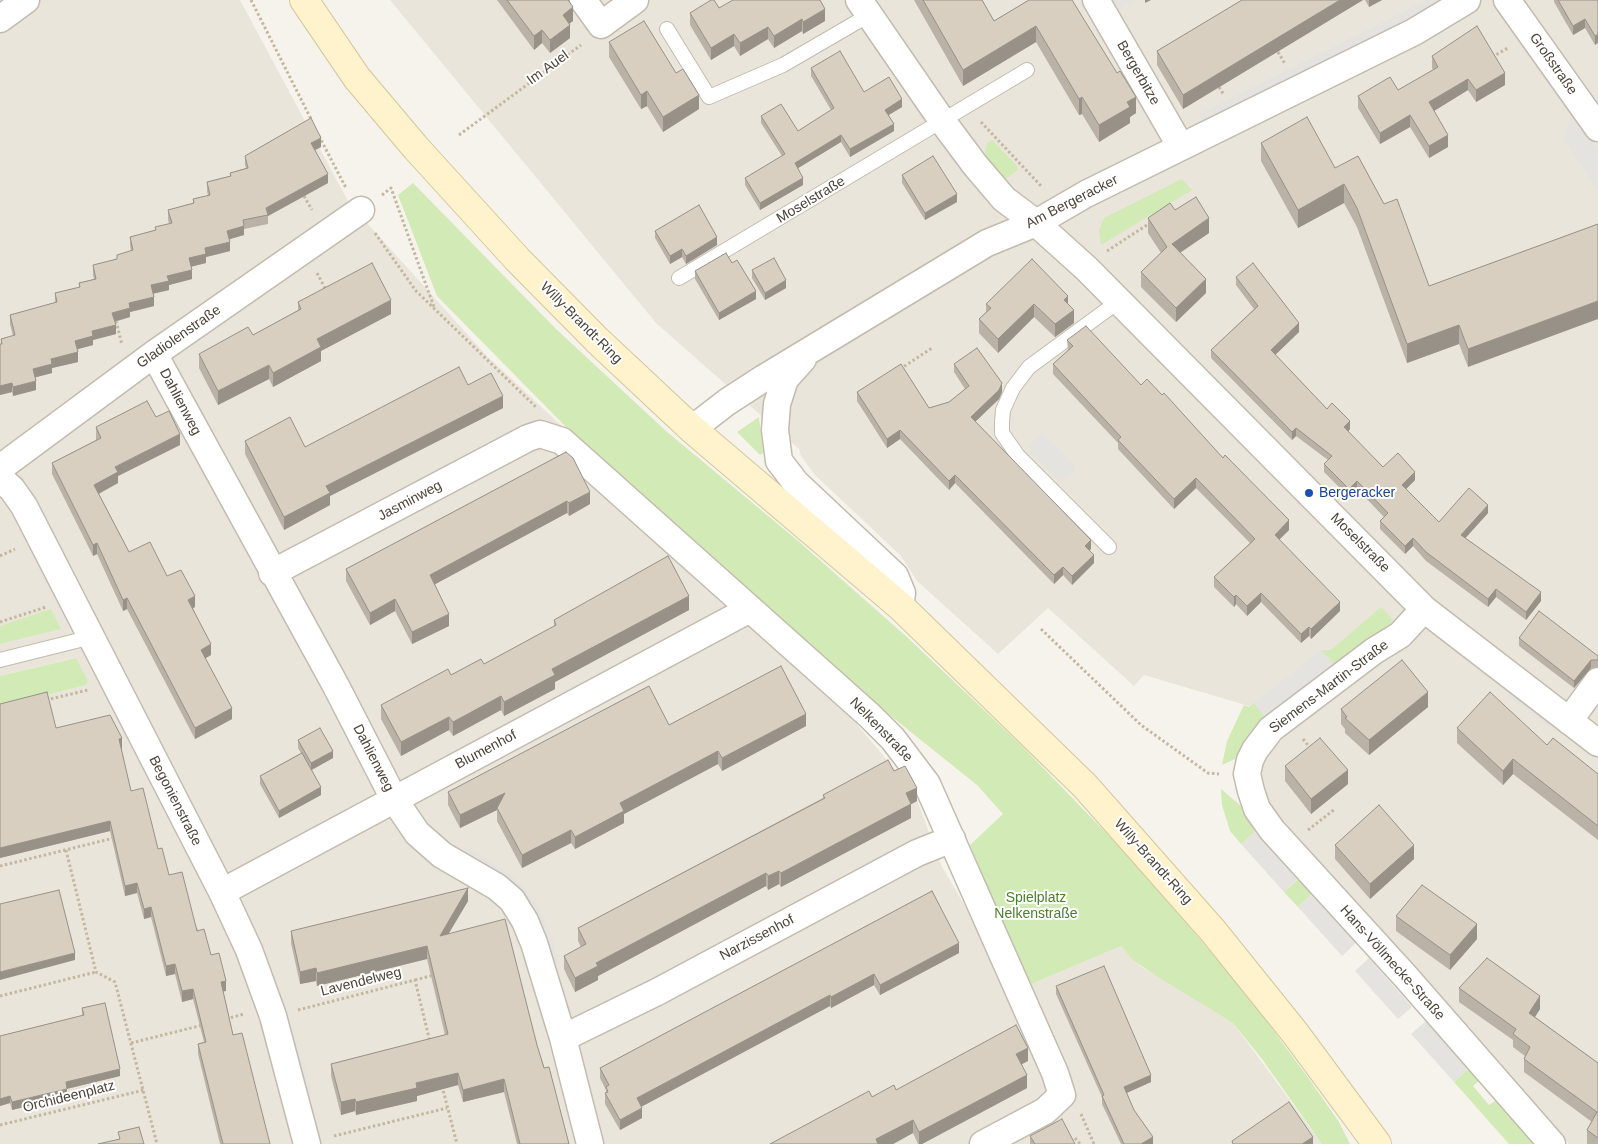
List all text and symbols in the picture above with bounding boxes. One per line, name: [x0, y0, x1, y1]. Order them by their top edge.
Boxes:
street label: Großstraße: [1526, 30, 1580, 98]
street label: Bergerbitze: [1113, 38, 1163, 108]
street label: Im Auel: [524, 47, 572, 89]
street label: Am Bergeracker: [1023, 172, 1121, 232]
street label: Moselstraße: [774, 173, 848, 227]
street label: Willy-Brandt-Ring: [537, 279, 625, 367]
street label: Gladiolenstraße: [134, 302, 224, 372]
street label: Dahlienweg: [155, 366, 205, 438]
street label: Jasminweg: [375, 477, 445, 525]
place label: Bergeracker: [1319, 485, 1395, 501]
marker: Bergeracker: [1303, 487, 1315, 499]
street label: Moselstraße: [1327, 510, 1393, 576]
street label: Siemens-Martin-Straße: [1266, 637, 1392, 737]
street label: Nelkenstraße: [846, 694, 916, 766]
street label: Dahlienweg: [349, 722, 397, 794]
street label: Blumenhof: [453, 727, 519, 773]
street label: Begonienstraße: [145, 753, 205, 849]
street label: Willy-Brandt-Ring: [1110, 816, 1196, 908]
park label: Spielplatz Nelkenstraße: [994, 890, 1078, 922]
street label: Hans-Völlmecke-Straße: [1336, 902, 1448, 1024]
street label: Narzissenhof: [717, 911, 797, 965]
street label: Lavendelweg: [319, 964, 403, 1000]
street label: Orchideenplatz: [21, 1077, 117, 1117]

